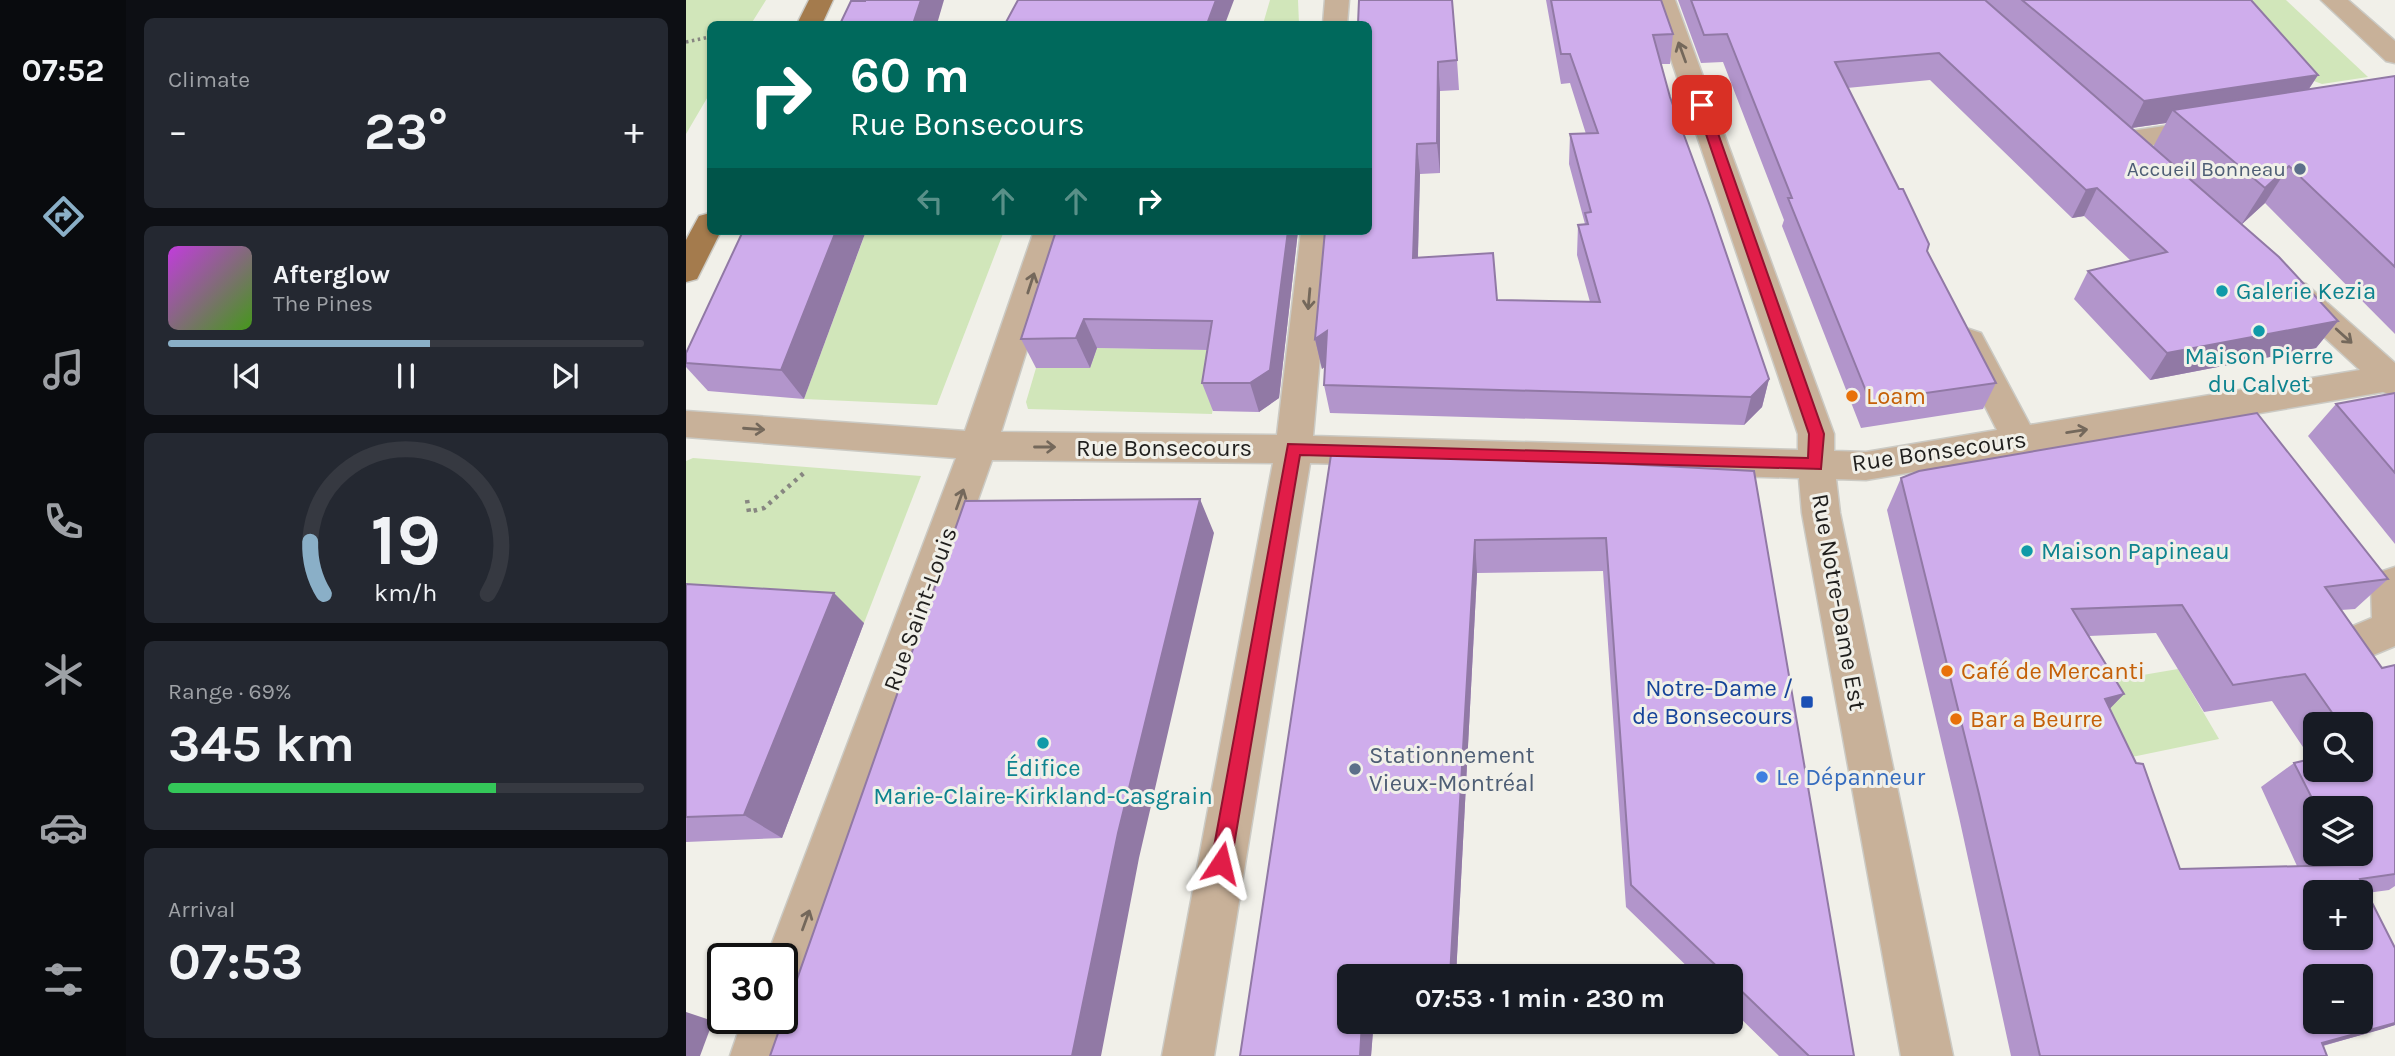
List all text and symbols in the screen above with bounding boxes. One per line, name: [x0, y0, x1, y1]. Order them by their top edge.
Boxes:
one-way arrow: [1675, 41, 1687, 63]
text: 60 m: [850, 47, 970, 104]
icon: right: [735, 49, 826, 140]
text: 07:52: [22, 52, 104, 89]
text: Climate: [168, 66, 250, 93]
pin: [1672, 75, 1732, 135]
icon: arrive: [1683, 86, 1721, 124]
text: 23°: [364, 101, 448, 162]
text: Rue Bonsecours: [850, 106, 1085, 143]
text: −: [168, 109, 188, 154]
text: +: [624, 109, 644, 154]
place label: Accueil Bonneau: [2127, 157, 2286, 181]
marker: Accueil Bonneau: [2292, 161, 2308, 177]
icon: left: [911, 182, 949, 220]
icon: ahead: [984, 182, 1022, 220]
icon: ahead: [1057, 182, 1095, 220]
icon: right: [1130, 182, 1168, 220]
icon: directions: [39, 192, 88, 241]
text: Afterglow: [273, 259, 390, 290]
one-way arrow: [1026, 272, 1039, 294]
place label: Galerie Kezia: [2236, 277, 2376, 305]
marker: Galerie Kezia: [2214, 283, 2230, 299]
one-way arrow: [1302, 287, 1315, 310]
text: The Pines: [273, 290, 373, 317]
marker: Maison Pierre du Calvet: [2251, 323, 2267, 339]
one-way arrow: [2335, 328, 2353, 344]
place label: Maison Pierre du Calvet: [2184, 342, 2334, 398]
icon: music: [39, 345, 88, 394]
icon: previous: [228, 357, 266, 395]
icon: pause: [387, 357, 425, 395]
icon: next: [546, 357, 584, 395]
place label: Loam: [1866, 382, 1926, 410]
marker: Loam: [1844, 388, 1860, 404]
one-way arrow: [742, 423, 765, 436]
one-way arrow: [2065, 424, 2088, 437]
street label: Rue Bonsecours: [1850, 425, 2028, 477]
street label: Rue Bonsecours: [1076, 434, 1252, 462]
one-way arrow: [1034, 440, 1057, 454]
one-way arrow: [955, 488, 967, 510]
street label: Rue Notre-Dame Est: [1806, 491, 1872, 713]
icon: phone: [39, 497, 88, 546]
text: 19: [371, 497, 441, 582]
street label: Rue Saint-Louis: [877, 523, 963, 695]
place label: Maison Papineau: [2041, 537, 2230, 565]
marker: Maison Papineau: [2019, 543, 2035, 559]
text: km/h: [374, 578, 438, 607]
icon: climate: [39, 650, 88, 699]
place label: Café de Mercanti: [1961, 657, 2145, 685]
marker: Café de Mercanti: [1939, 663, 1955, 679]
place label: Notre-Dame / de Bonsecours: [1632, 674, 1793, 730]
text: Range · 69%: [168, 678, 292, 705]
marker: Notre-Dame / de Bonsecours: [1799, 694, 1815, 710]
place label: Bar a Beurre: [1970, 705, 2103, 733]
marker: Bar a Beurre: [1948, 711, 1964, 727]
map controls: [2303, 712, 2373, 1034]
button: search: [2303, 712, 2373, 782]
text: 345 km: [168, 713, 355, 774]
marker: Édifice Marie-Claire-Kirkland-Casgrain: [1035, 735, 1051, 751]
place label: Stationnement Vieux-Montréal: [1369, 741, 1535, 797]
place label: Édifice Marie-Claire-Kirkland-Casgrain: [873, 753, 1213, 810]
marker: Stationnement Vieux-Montréal: [1347, 761, 1363, 777]
place label: Le Dépanneur: [1776, 763, 1925, 791]
marker: Le Dépanneur: [1754, 769, 1770, 785]
button: layers: [2303, 796, 2373, 866]
icon: car: [39, 803, 88, 852]
position arrow: [1184, 826, 1258, 900]
button: +: [2303, 880, 2373, 950]
text: Arrival: [168, 896, 235, 923]
one-way arrow: [801, 909, 813, 931]
text: 07:53: [168, 931, 303, 992]
speed limit sign: 30: [707, 943, 798, 1034]
icon: filters: [39, 955, 88, 1004]
button: −: [2303, 964, 2373, 1034]
text: 07:53 · 1 min · 230 m: [1415, 983, 1665, 1014]

